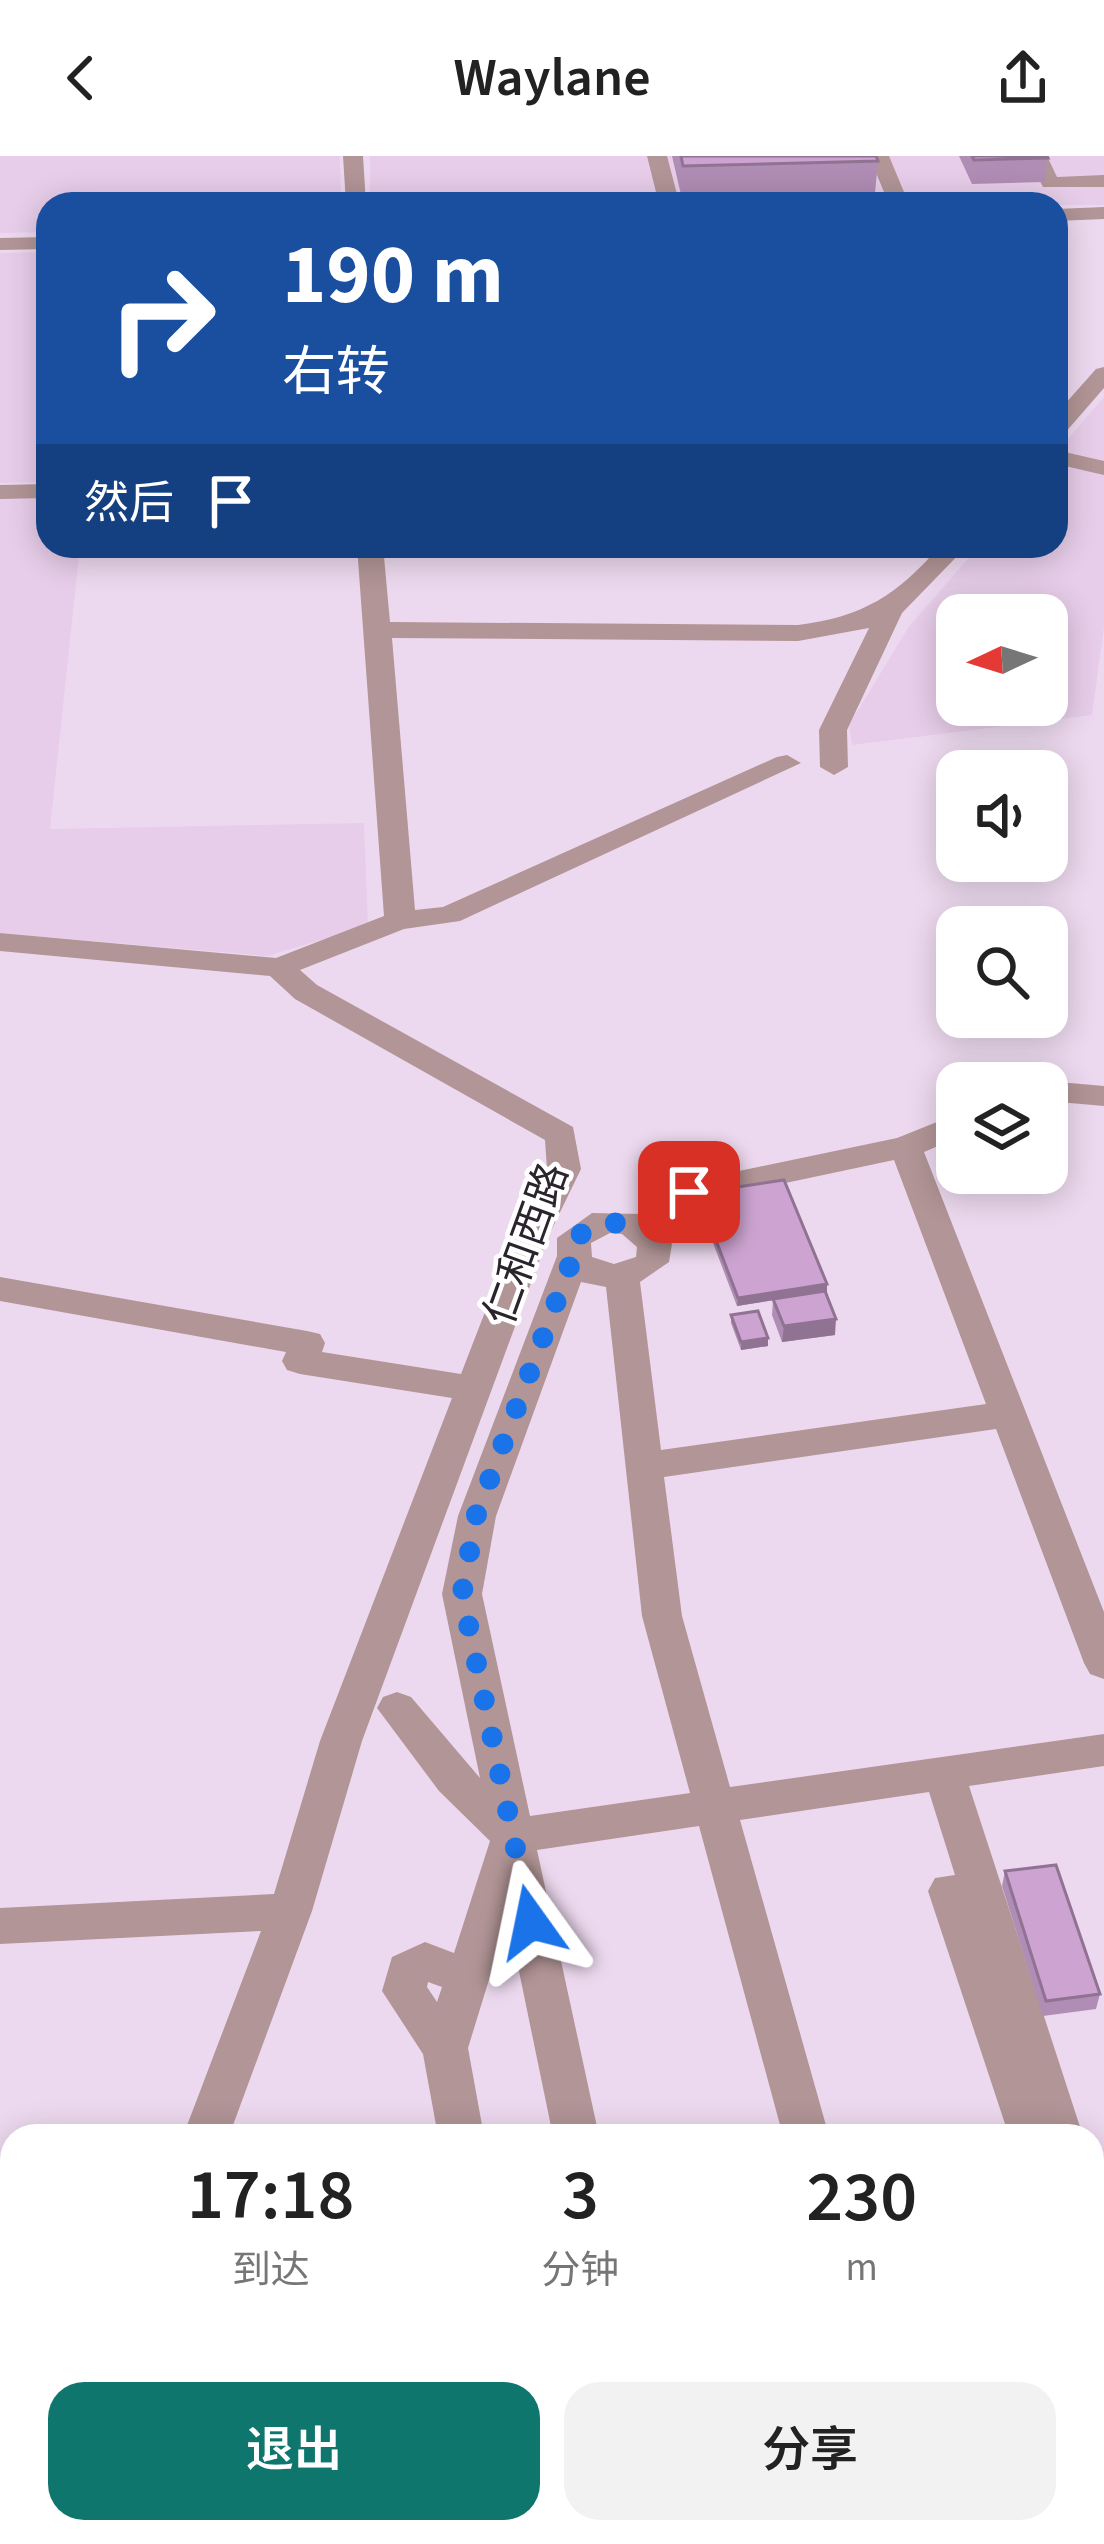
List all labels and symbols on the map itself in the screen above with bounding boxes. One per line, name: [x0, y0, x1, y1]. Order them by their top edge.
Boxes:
north arrow: [936, 594, 1068, 726]
pin: [638, 1141, 740, 1243]
street label: 仁和西路: [470, 1155, 584, 1333]
position arrow: [468, 1859, 594, 1985]

